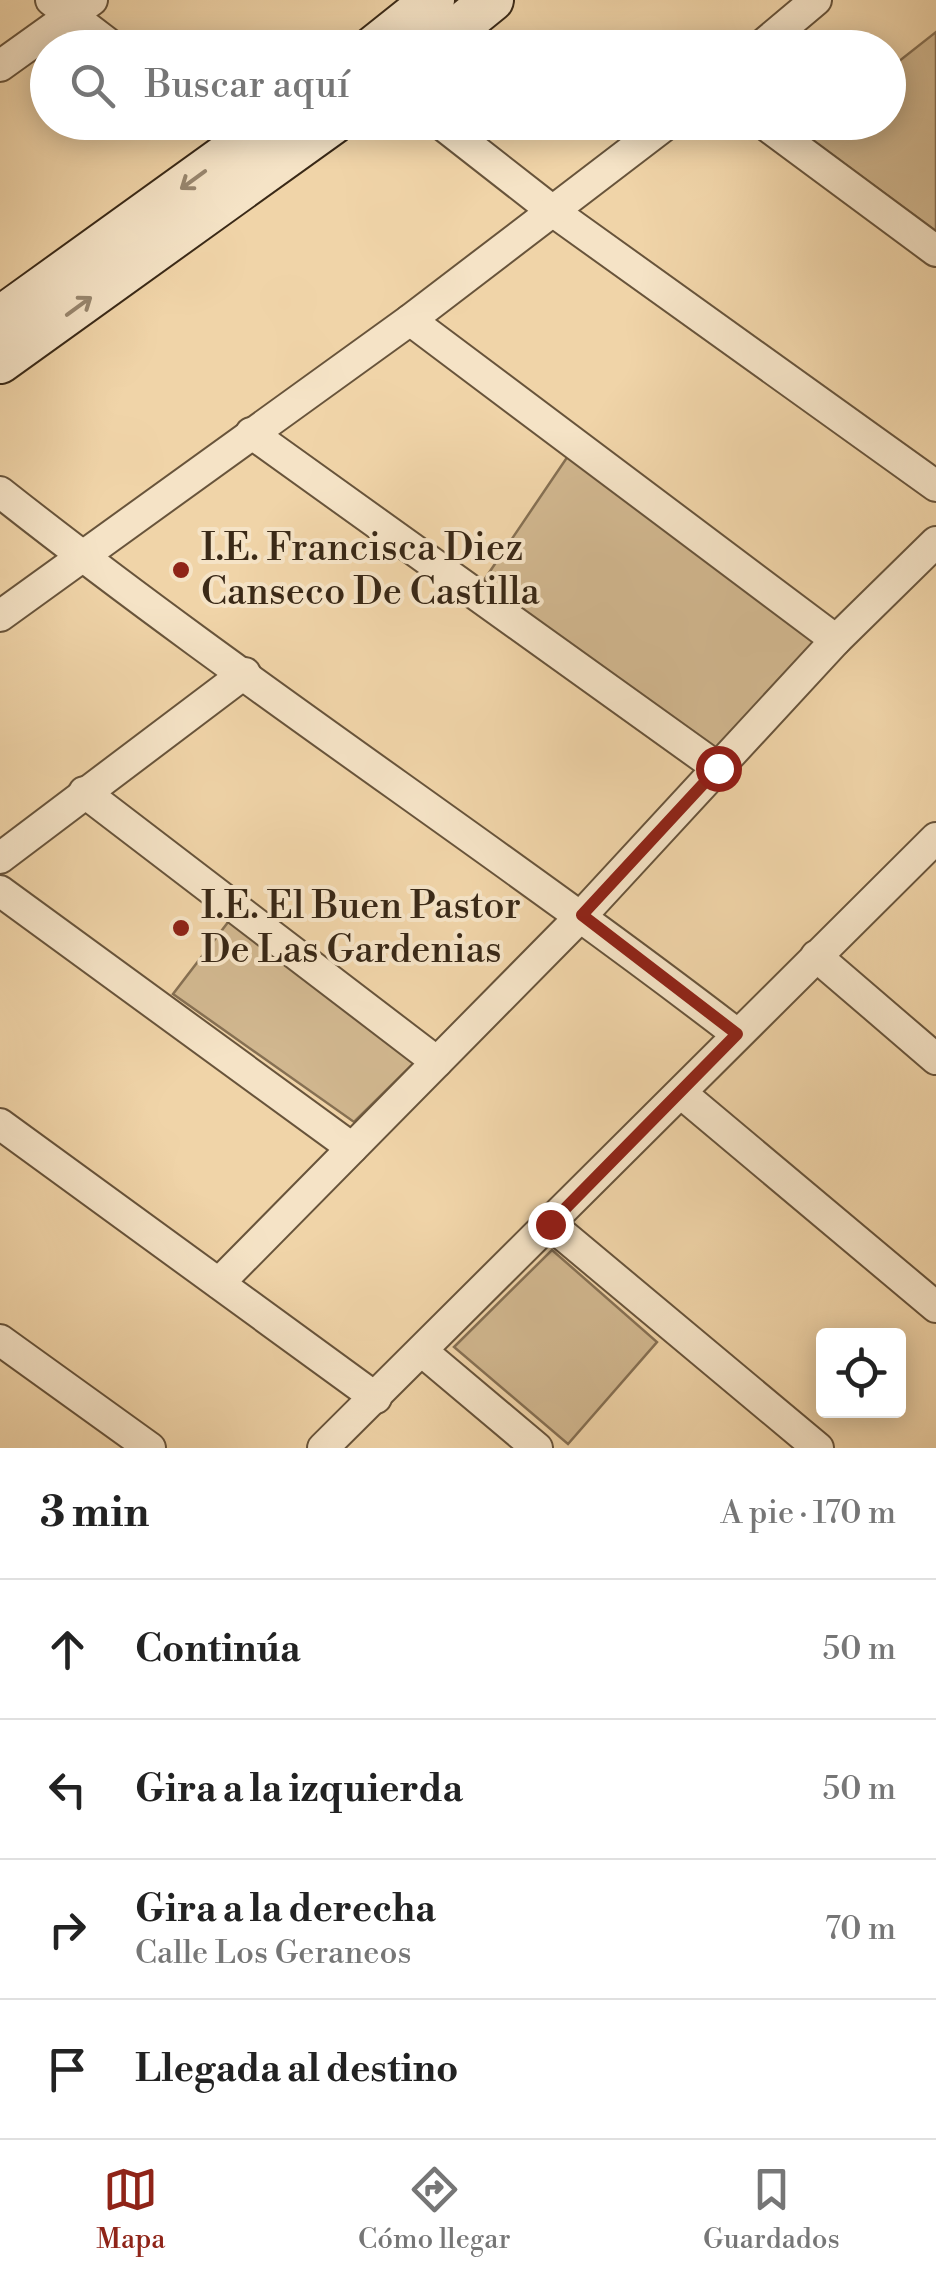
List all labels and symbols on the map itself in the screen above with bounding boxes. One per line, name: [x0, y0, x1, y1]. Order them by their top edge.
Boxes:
one-way arrow: [180, 169, 207, 190]
one-way arrow: [65, 295, 92, 316]
place label: I.E. Francisca Diez Canseco De Castilla: [201, 525, 541, 616]
marker: I.E. Francisca Diez Canseco De Castilla: [170, 559, 192, 581]
route start: [696, 746, 742, 792]
place label: I.E. El Buen Pastor De Las Gardenias: [201, 883, 521, 974]
marker: I.E. El Buen Pastor De Las Gardenias: [170, 917, 192, 939]
route end: [528, 1202, 574, 1248]

